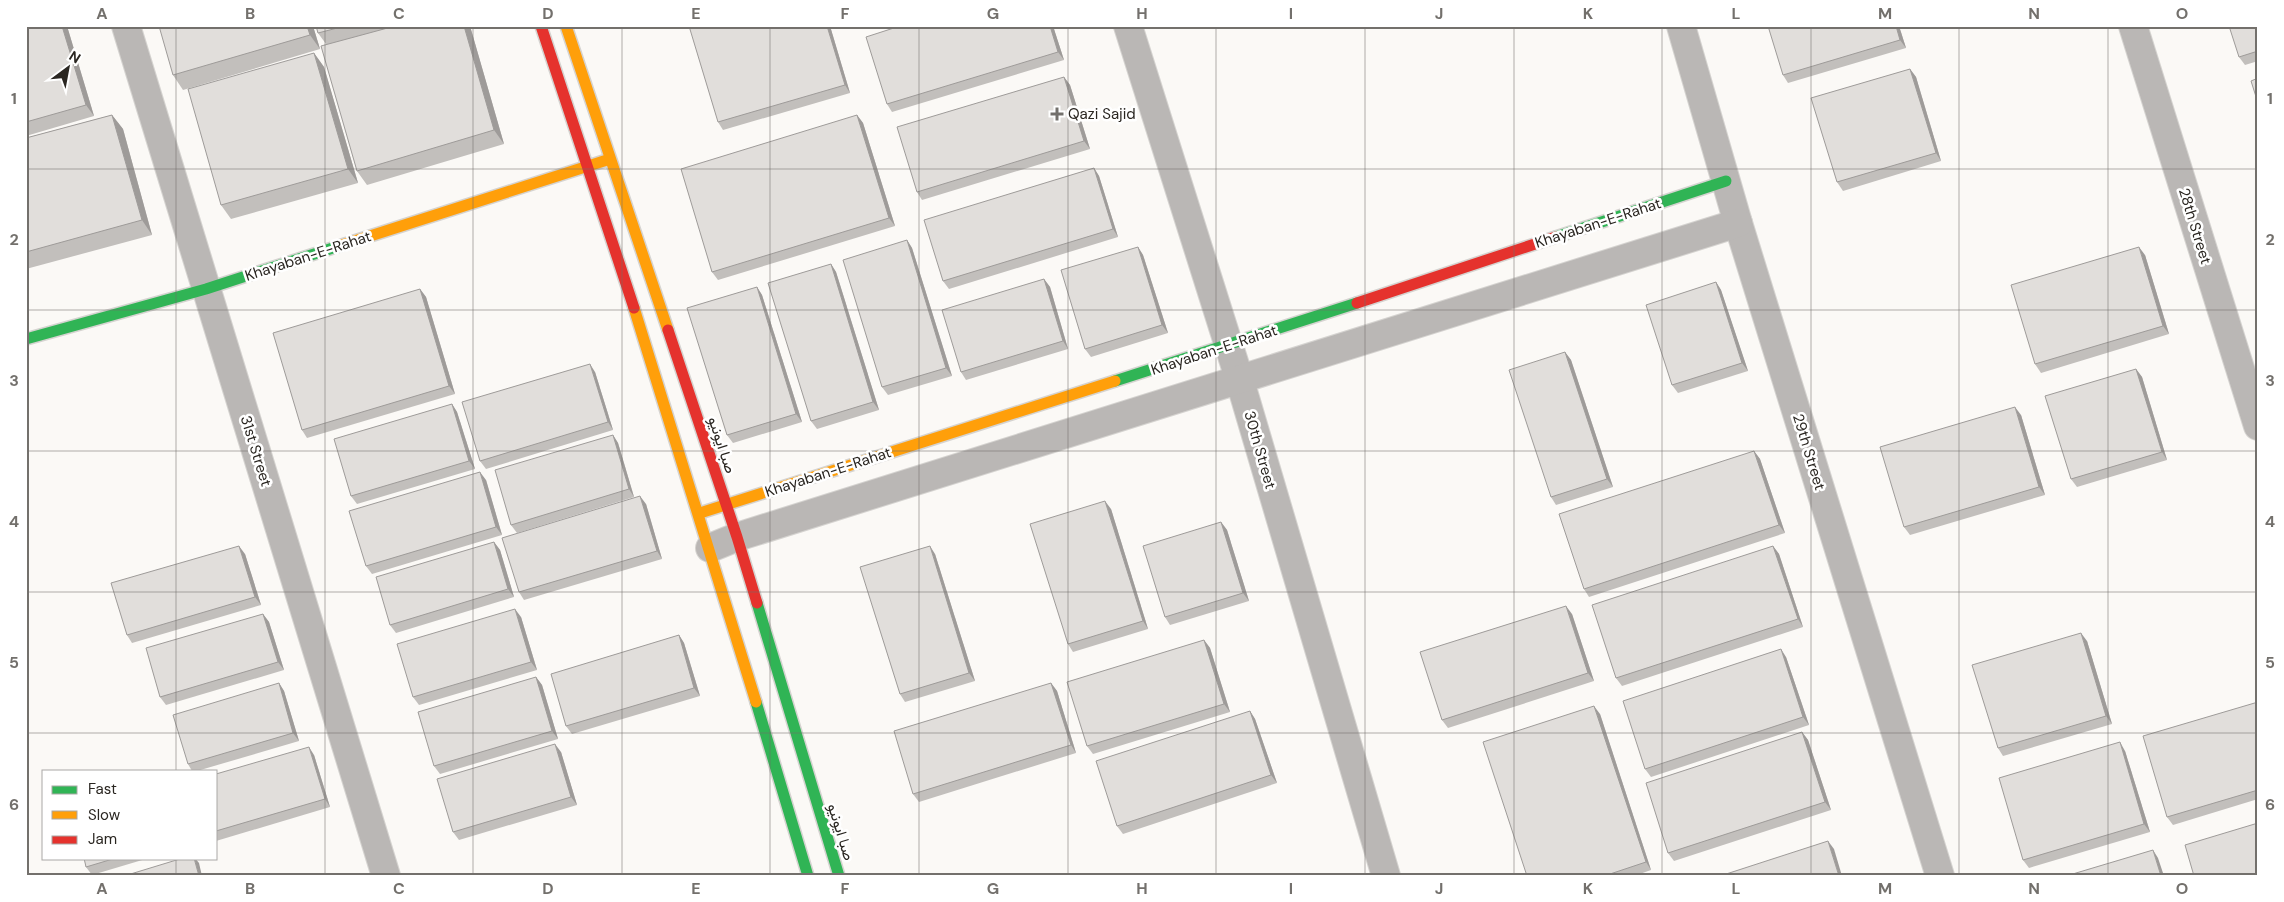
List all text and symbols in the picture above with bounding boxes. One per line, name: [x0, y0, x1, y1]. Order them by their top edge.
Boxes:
text: A: [96, 3, 108, 24]
text: B: [245, 3, 255, 24]
text: C: [393, 3, 405, 24]
text: D: [542, 3, 554, 24]
text: E: [691, 3, 701, 24]
text: F: [841, 3, 850, 24]
text: G: [987, 3, 999, 24]
text: H: [1136, 3, 1148, 24]
text: I: [1289, 3, 1293, 24]
text: J: [1435, 3, 1443, 24]
text: K: [1583, 3, 1594, 24]
text: L: [1732, 3, 1741, 24]
text: M: [1878, 3, 1892, 24]
text: N: [2028, 3, 2040, 24]
text: O: [2176, 3, 2188, 24]
north arrow: [42, 42, 92, 92]
text: N: [66, 47, 84, 67]
text: 1: [11, 88, 17, 109]
text: 1: [2267, 88, 2273, 109]
place label: Qazi Sajid: [1068, 104, 1136, 124]
marker: Qazi Sajid: [1050, 107, 1064, 121]
street label: 28th Street: [2174, 186, 2216, 267]
street label: Khayaban-E-Rahat: [1532, 193, 1664, 253]
street label: Khayaban-E-Rahat: [242, 226, 374, 286]
text: 2: [9, 229, 19, 250]
text: 2: [2265, 229, 2275, 250]
street label: Khayaban-E-Rahat: [1148, 320, 1280, 380]
text: 3: [9, 370, 19, 391]
text: 3: [2265, 370, 2275, 391]
street label: 30th Street: [1239, 409, 1281, 491]
street label: 29th Street: [1788, 411, 1830, 493]
street label: 31st Street: [236, 413, 276, 489]
street label: صبا ایونیو: [703, 414, 741, 476]
street label: Khayaban-E-Rahat: [762, 442, 894, 502]
text: 4: [9, 511, 19, 532]
text: 4: [2265, 511, 2275, 532]
text: 5: [9, 652, 19, 673]
text: 5: [2265, 652, 2275, 673]
legend: [42, 770, 218, 860]
text: Fast: [88, 779, 117, 799]
text: 6: [9, 794, 19, 815]
text: 6: [2265, 794, 2275, 815]
street label: صبا ایونیو: [823, 801, 859, 863]
text: Slow: [88, 805, 121, 825]
text: Jam: [88, 829, 117, 849]
text: A: [96, 878, 108, 899]
text: B: [245, 878, 255, 899]
text: C: [393, 878, 405, 899]
text: D: [542, 878, 554, 899]
text: E: [691, 878, 701, 899]
text: F: [841, 878, 850, 899]
text: G: [987, 878, 999, 899]
text: H: [1136, 878, 1148, 899]
text: I: [1289, 878, 1293, 899]
text: J: [1435, 878, 1443, 899]
text: K: [1583, 878, 1594, 899]
text: L: [1732, 878, 1741, 899]
text: M: [1878, 878, 1892, 899]
text: N: [2028, 878, 2040, 899]
text: O: [2176, 878, 2188, 899]

